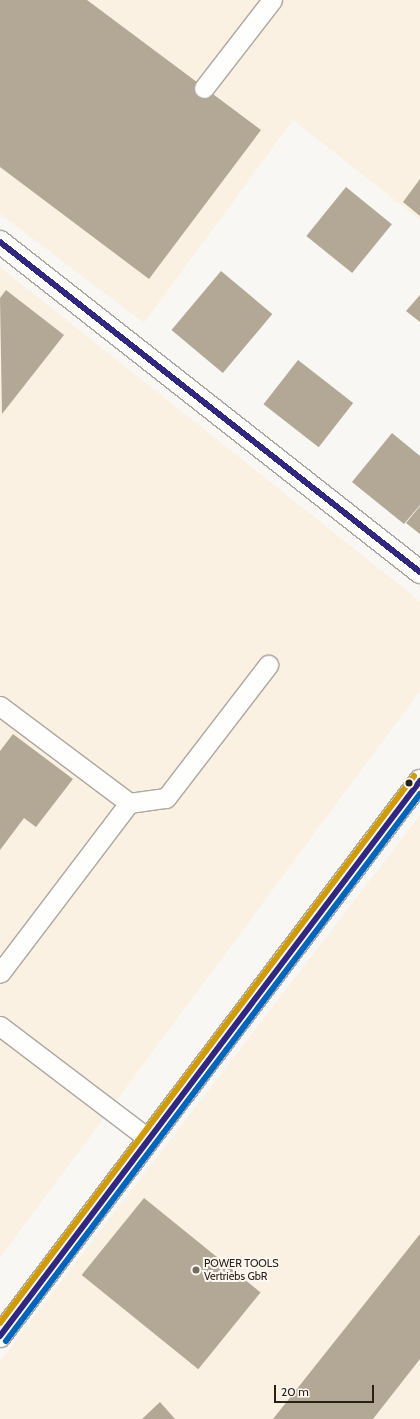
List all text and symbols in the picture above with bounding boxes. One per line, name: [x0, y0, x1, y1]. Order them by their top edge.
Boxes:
unlabelled marker: [404, 778, 414, 788]
place label: POWER TOOLS Vertriebs GbR: [204, 1257, 279, 1283]
marker: POWER TOOLS Vertriebs GbR: [191, 1265, 201, 1275]
scale bar: [276, 1377, 376, 1403]
text: 20 m: [281, 1384, 309, 1399]

